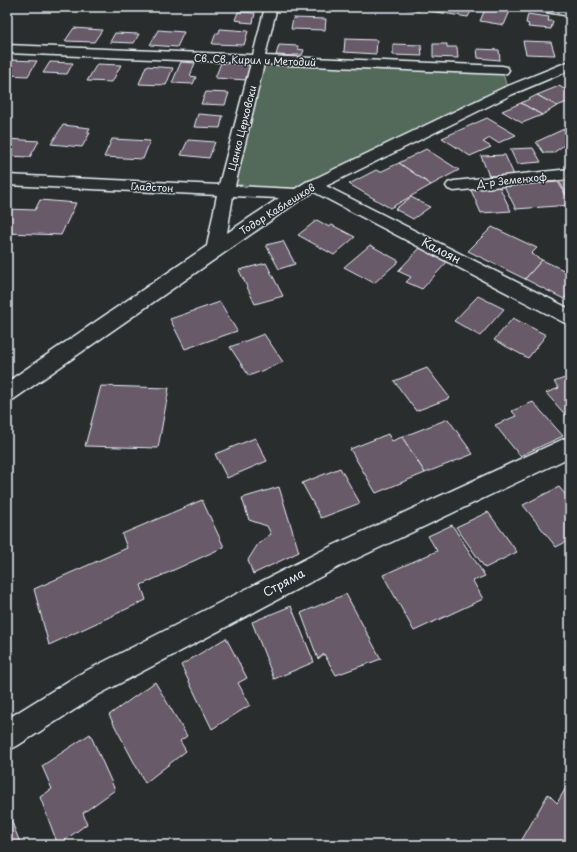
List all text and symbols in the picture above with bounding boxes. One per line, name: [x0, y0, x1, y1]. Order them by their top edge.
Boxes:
street label: Св. Св. Кирил и Методий: [194, 50, 316, 69]
street label: Цанко Церковски: [224, 83, 259, 172]
street label: Д-р Земенхоф: [475, 168, 548, 191]
street label: Гладстон: [130, 178, 174, 195]
street label: Тодор Каблешков: [236, 179, 318, 238]
street label: Калоян: [419, 233, 464, 268]
street label: Стряма: [259, 563, 308, 601]

